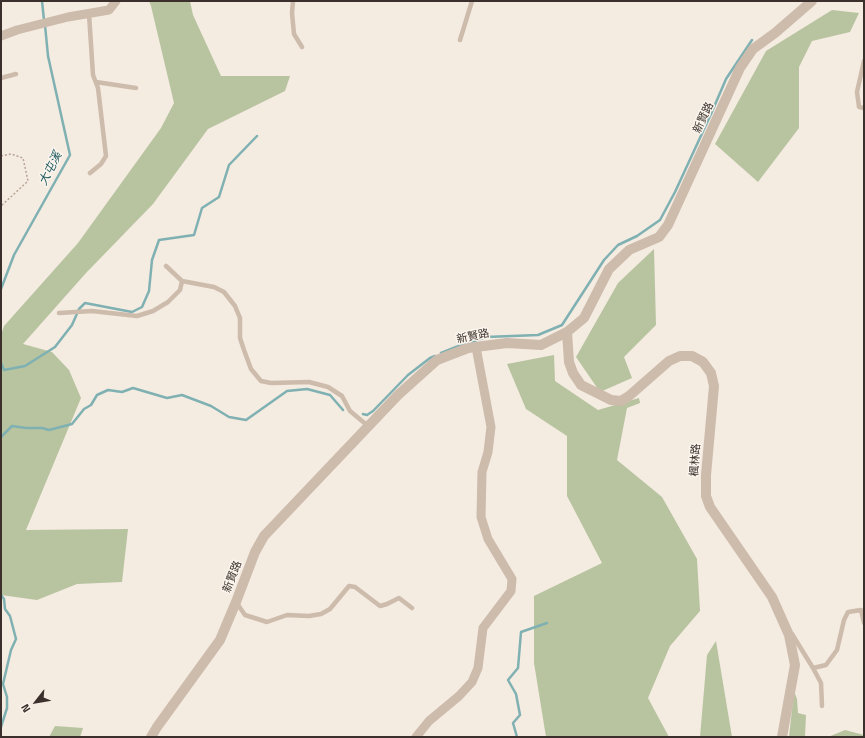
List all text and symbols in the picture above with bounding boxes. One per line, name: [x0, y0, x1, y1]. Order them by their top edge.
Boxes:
street label: 新賢路: [691, 100, 717, 136]
water label: 大屯溪: [36, 150, 66, 188]
street label: 新賢路: [455, 327, 491, 347]
street label: 楓林路: [688, 443, 704, 477]
street label: 新賢路: [221, 559, 245, 595]
north arrow: [16, 682, 56, 722]
text: N: [17, 701, 35, 716]

